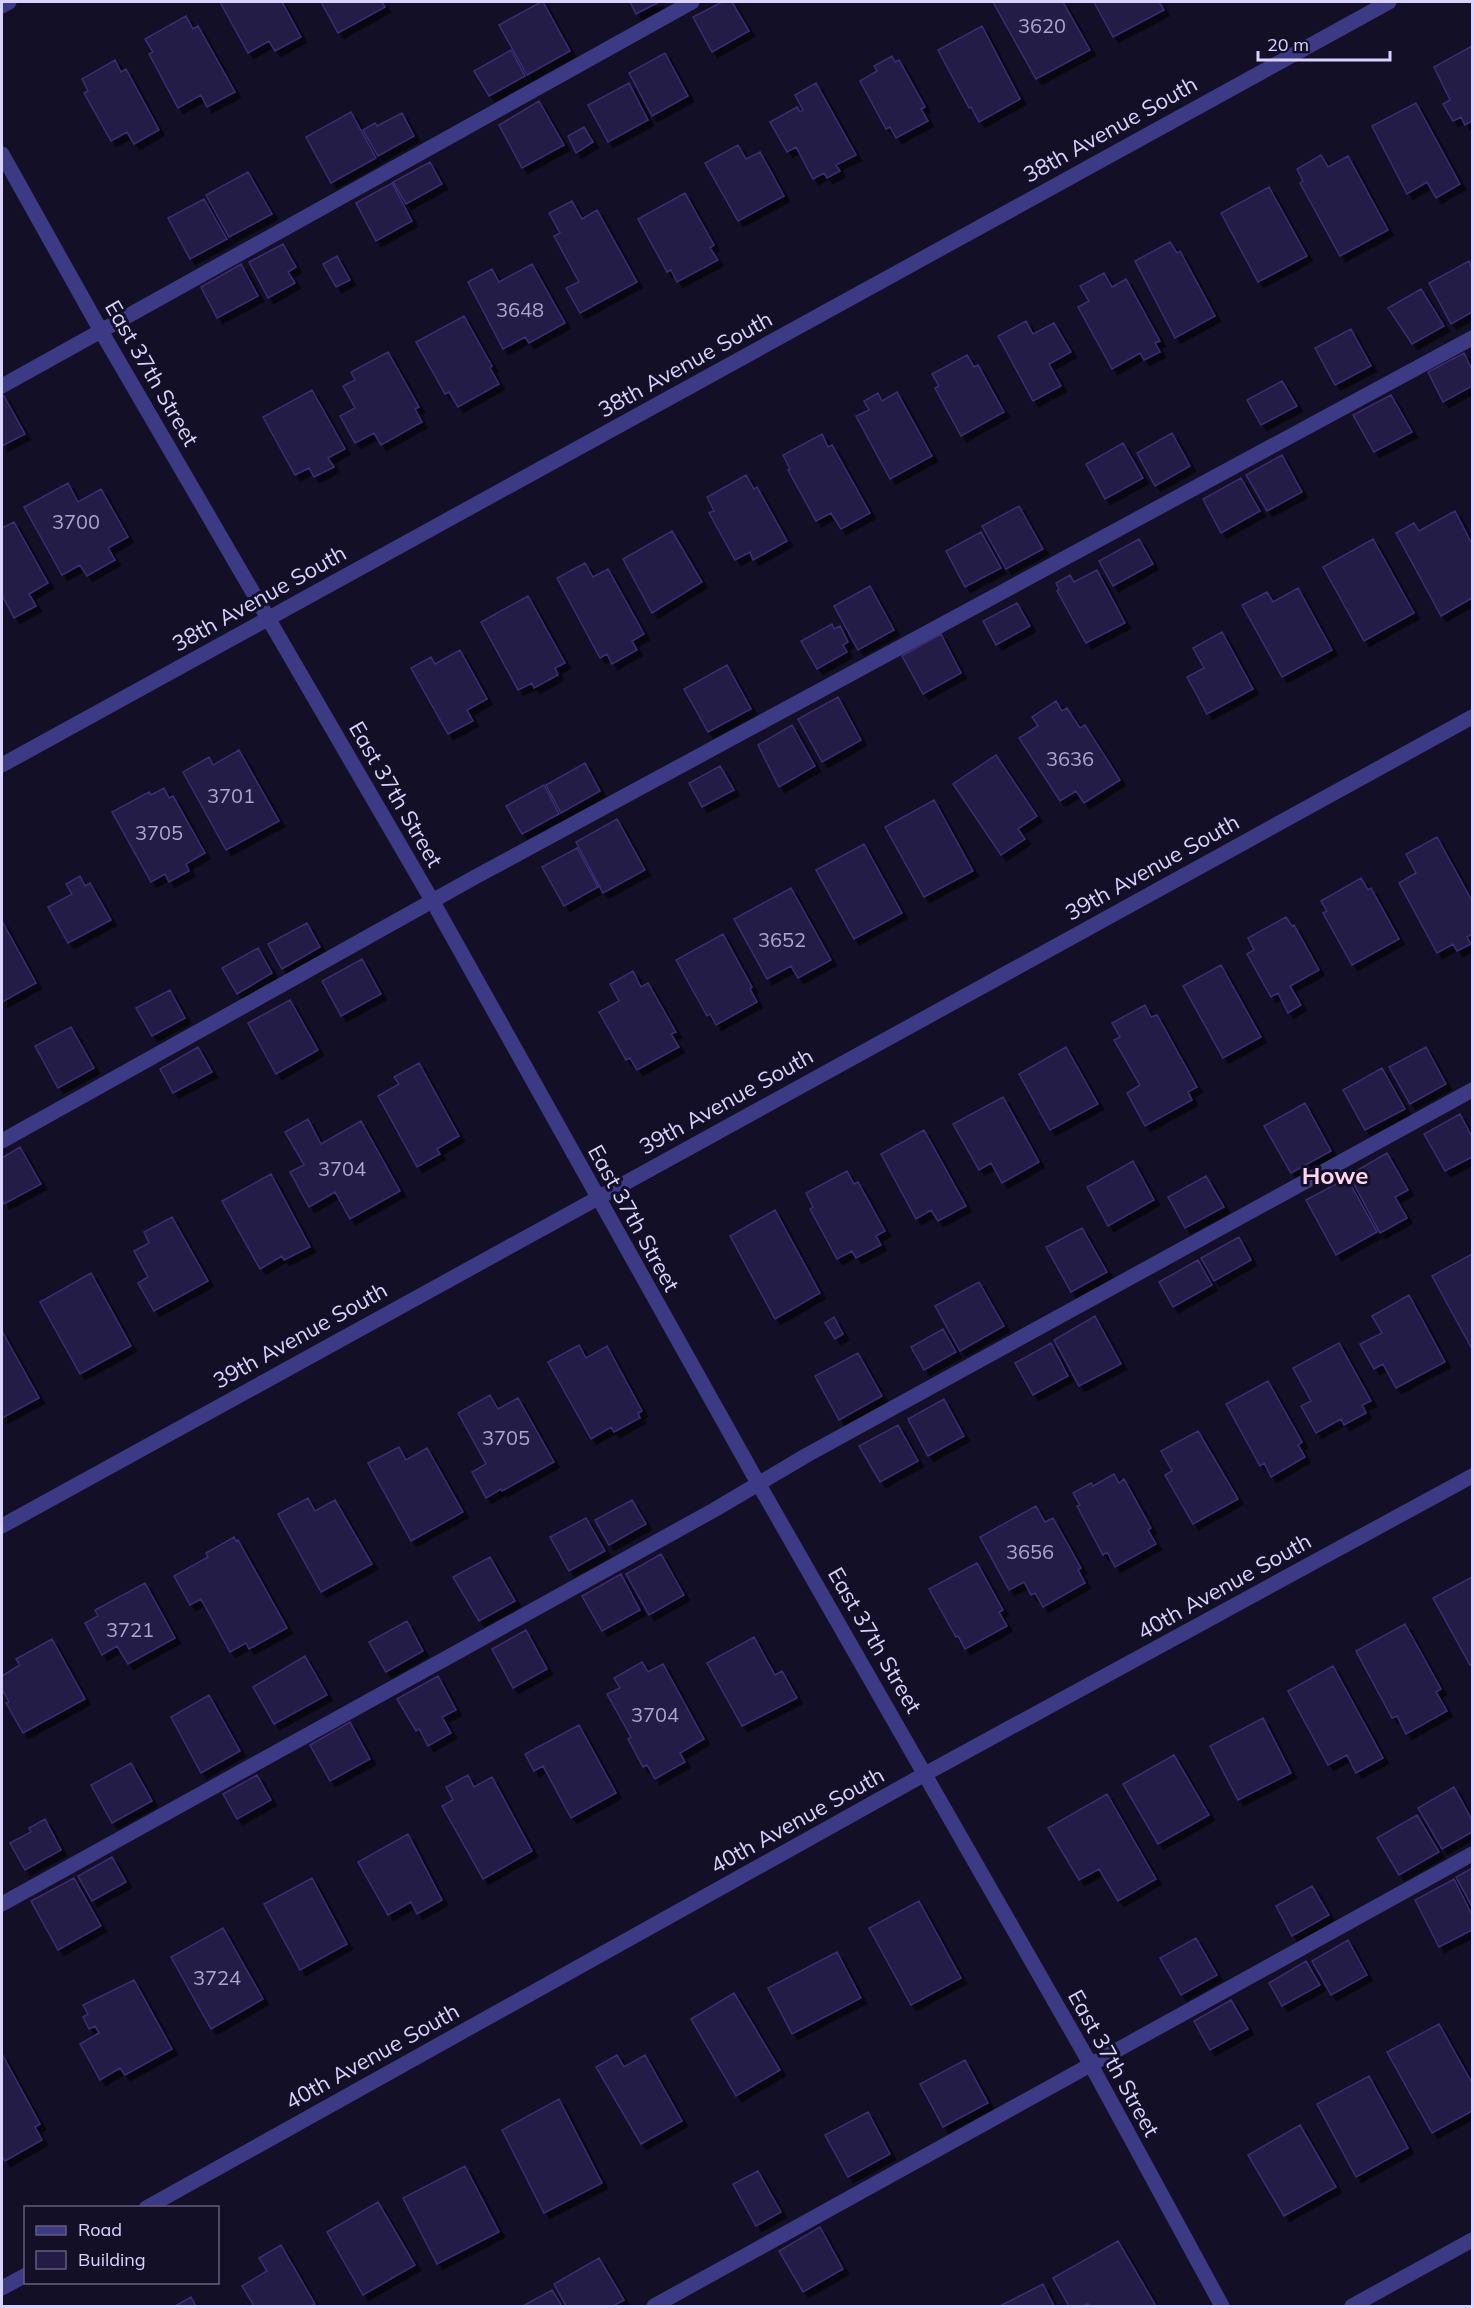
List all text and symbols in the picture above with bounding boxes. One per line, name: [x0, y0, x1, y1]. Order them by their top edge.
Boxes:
house number: 3620: [1018, 13, 1066, 38]
scale bar: [1258, 24, 1390, 62]
text: 20 m: [1267, 33, 1309, 56]
street label: 38th Avenue South: [1018, 70, 1202, 188]
street label: East 37th Street: [99, 295, 205, 451]
house number: 3648: [496, 297, 544, 322]
street label: 38th Avenue South: [593, 305, 777, 423]
house number: 3700: [52, 509, 100, 534]
street label: 38th Avenue South: [167, 539, 351, 657]
street label: East 37th Street: [343, 716, 449, 872]
house number: 3636: [1046, 746, 1094, 771]
house number: 3701: [207, 783, 255, 808]
street label: 39th Avenue South: [1060, 808, 1244, 926]
house number: 3705: [135, 820, 183, 845]
house number: 3652: [758, 927, 806, 952]
street label: 39th Avenue South: [634, 1042, 818, 1160]
street label: East 37th Street: [582, 1140, 686, 1297]
house number: 3704: [318, 1156, 366, 1181]
district label: Howe: [1302, 1160, 1368, 1190]
street label: 39th Avenue South: [208, 1276, 392, 1394]
house number: 3705: [482, 1425, 530, 1450]
street label: 40th Avenue South: [1132, 1527, 1316, 1645]
house number: 3656: [1006, 1539, 1054, 1564]
street label: East 37th Street: [822, 1562, 928, 1718]
house number: 3721: [106, 1617, 154, 1642]
house number: 3704: [631, 1702, 679, 1727]
street label: 40th Avenue South: [705, 1761, 889, 1879]
house number: 3724: [193, 1965, 241, 1990]
street label: East 37th Street: [1062, 1985, 1166, 2142]
street label: 40th Avenue South: [280, 1997, 464, 2115]
legend: [24, 2206, 219, 2284]
text: Road: [78, 2218, 122, 2241]
text: Building: [78, 2248, 146, 2271]

